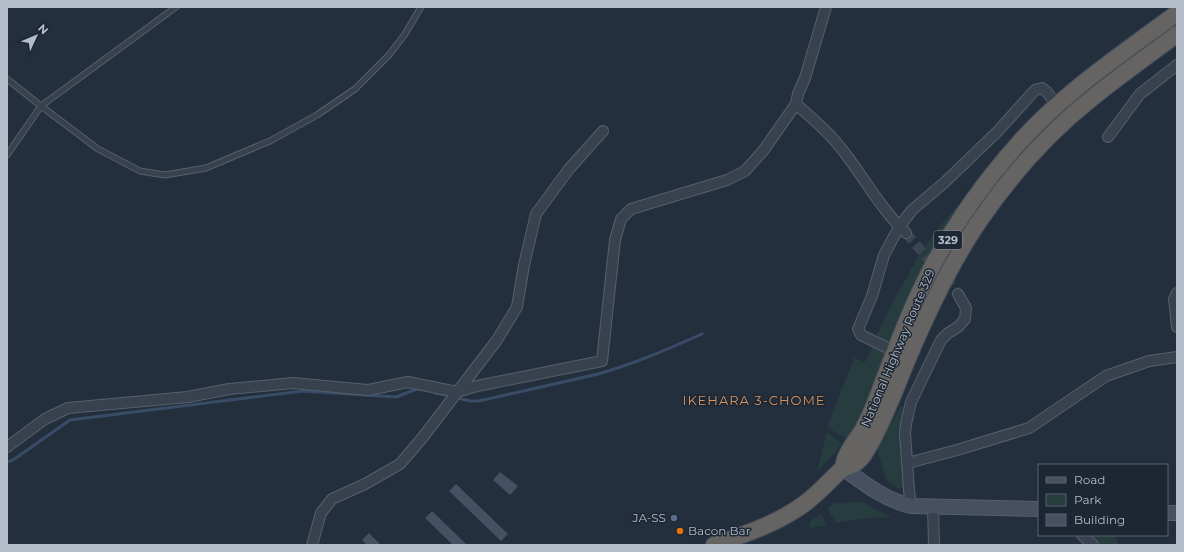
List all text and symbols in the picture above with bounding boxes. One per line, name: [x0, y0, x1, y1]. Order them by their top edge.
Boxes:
north arrow: [16, 16, 56, 56]
text: N: [35, 21, 51, 37]
road number: 329: [934, 231, 962, 249]
street label: National Highway Route 329: [857, 267, 938, 429]
district label: IKEHARA 3-CHOME: [682, 392, 826, 408]
legend: [1038, 464, 1168, 536]
text: Road: [1074, 472, 1105, 487]
text: Park: [1074, 492, 1102, 507]
place label: JA-SS: [632, 510, 666, 525]
text: Building: [1074, 512, 1125, 527]
marker: JA-SS: [669, 513, 679, 523]
place label: Bacon Bar: [688, 523, 751, 538]
marker: Bacon Bar: [675, 526, 685, 536]

